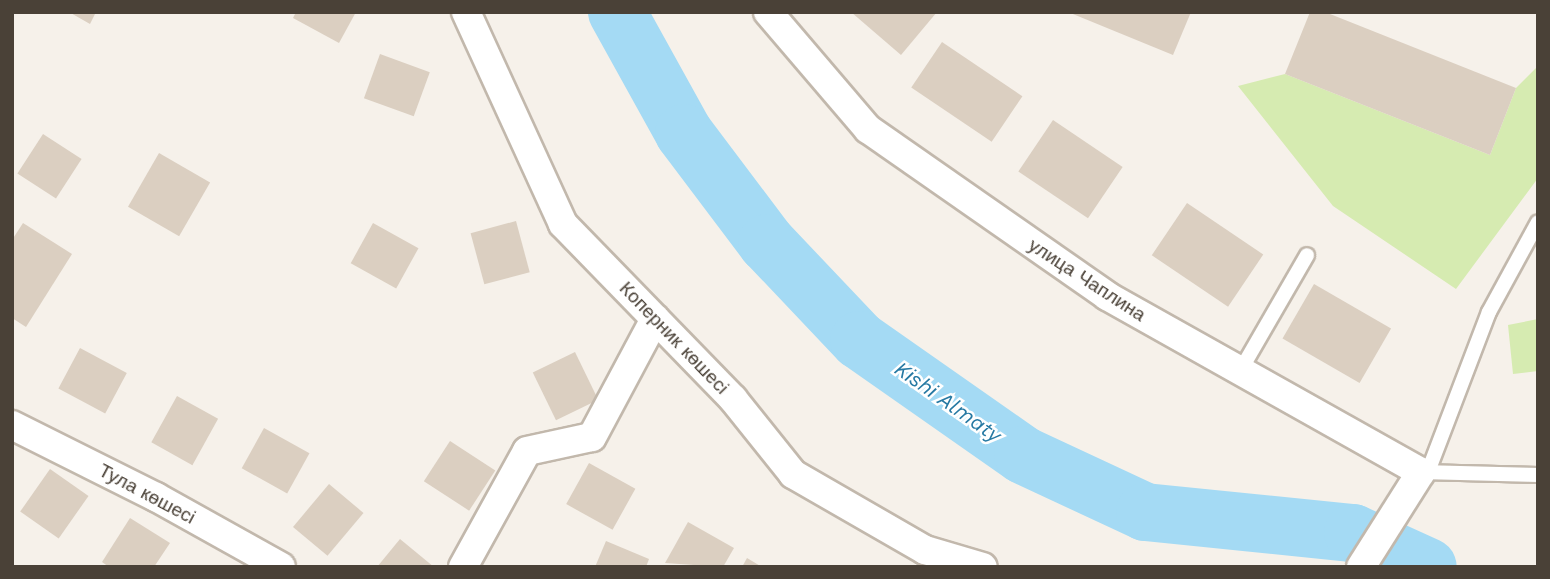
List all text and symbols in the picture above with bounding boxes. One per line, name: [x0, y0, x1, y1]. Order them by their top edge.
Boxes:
street label: улица Чаплина: [1024, 234, 1150, 326]
street label: Коперник көшесі: [615, 277, 733, 399]
water label: Kіshі Almaty: [890, 356, 1006, 448]
street label: Тула көшесі: [95, 459, 199, 529]

